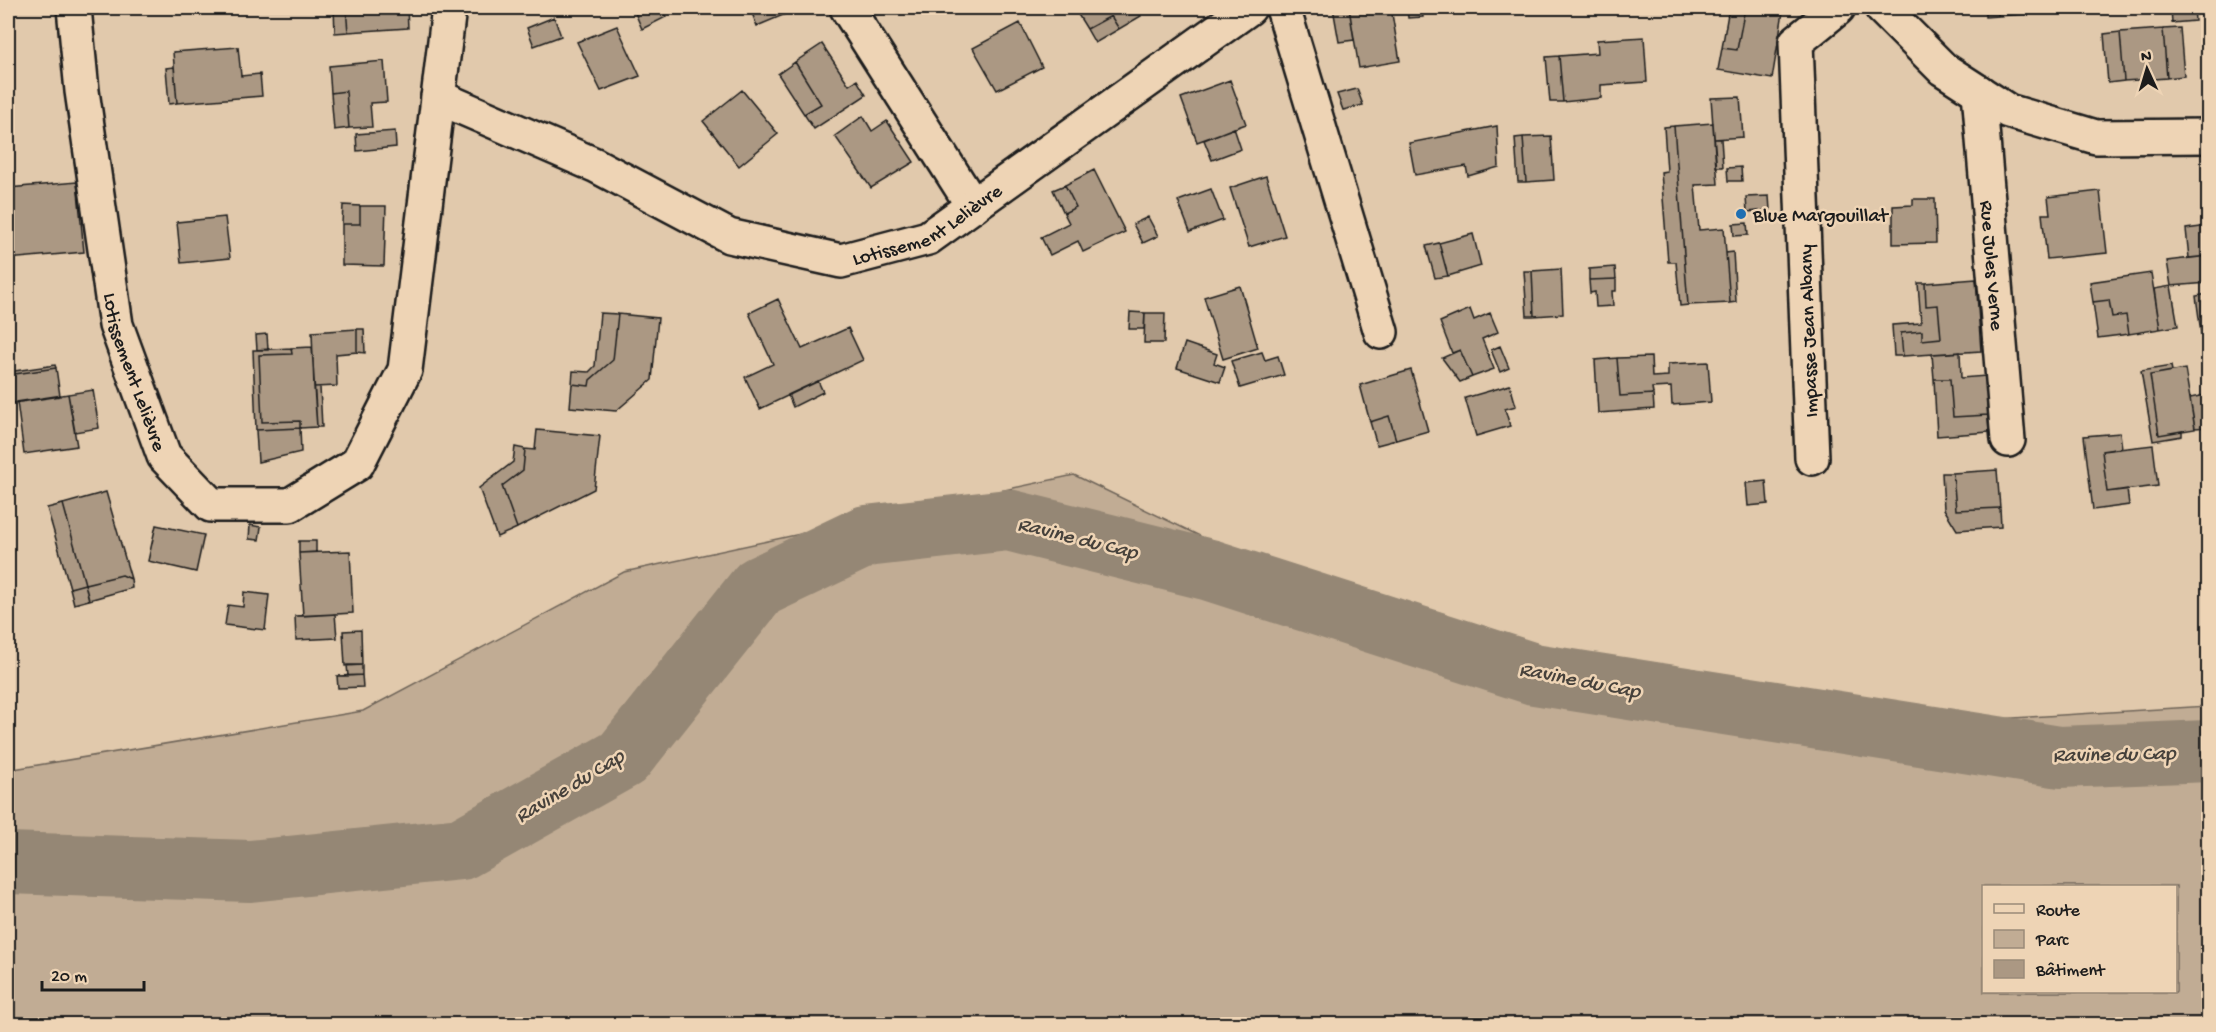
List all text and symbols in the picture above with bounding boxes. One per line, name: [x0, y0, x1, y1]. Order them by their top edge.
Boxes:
north arrow: [2117, 39, 2177, 99]
text: N: [2140, 48, 2153, 67]
street label: Lotissement Lelièvre: [850, 180, 1008, 272]
street label: Rue Jules Verne: [1973, 200, 2007, 332]
place label: Blue Margouillat: [1752, 206, 1890, 229]
marker: Blue Margouillat: [1734, 207, 1748, 221]
street label: Impasse Jean Albany: [1796, 244, 1825, 418]
street label: Lotissement Lelièvre: [96, 292, 169, 455]
water label: Ravine du Cap: [1015, 513, 1141, 568]
water label: Ravine du Cap: [1517, 658, 1644, 707]
water label: Ravine du Cap: [2052, 743, 2177, 770]
water label: Ravine du Cap: [512, 745, 631, 830]
legend: [1982, 885, 2177, 993]
text: Route: [2036, 901, 2081, 922]
text: Parc: [2035, 931, 2069, 952]
scale bar: [42, 954, 144, 992]
text: Bâtiment: [2035, 961, 2106, 982]
text: 20 m: [51, 967, 87, 988]

